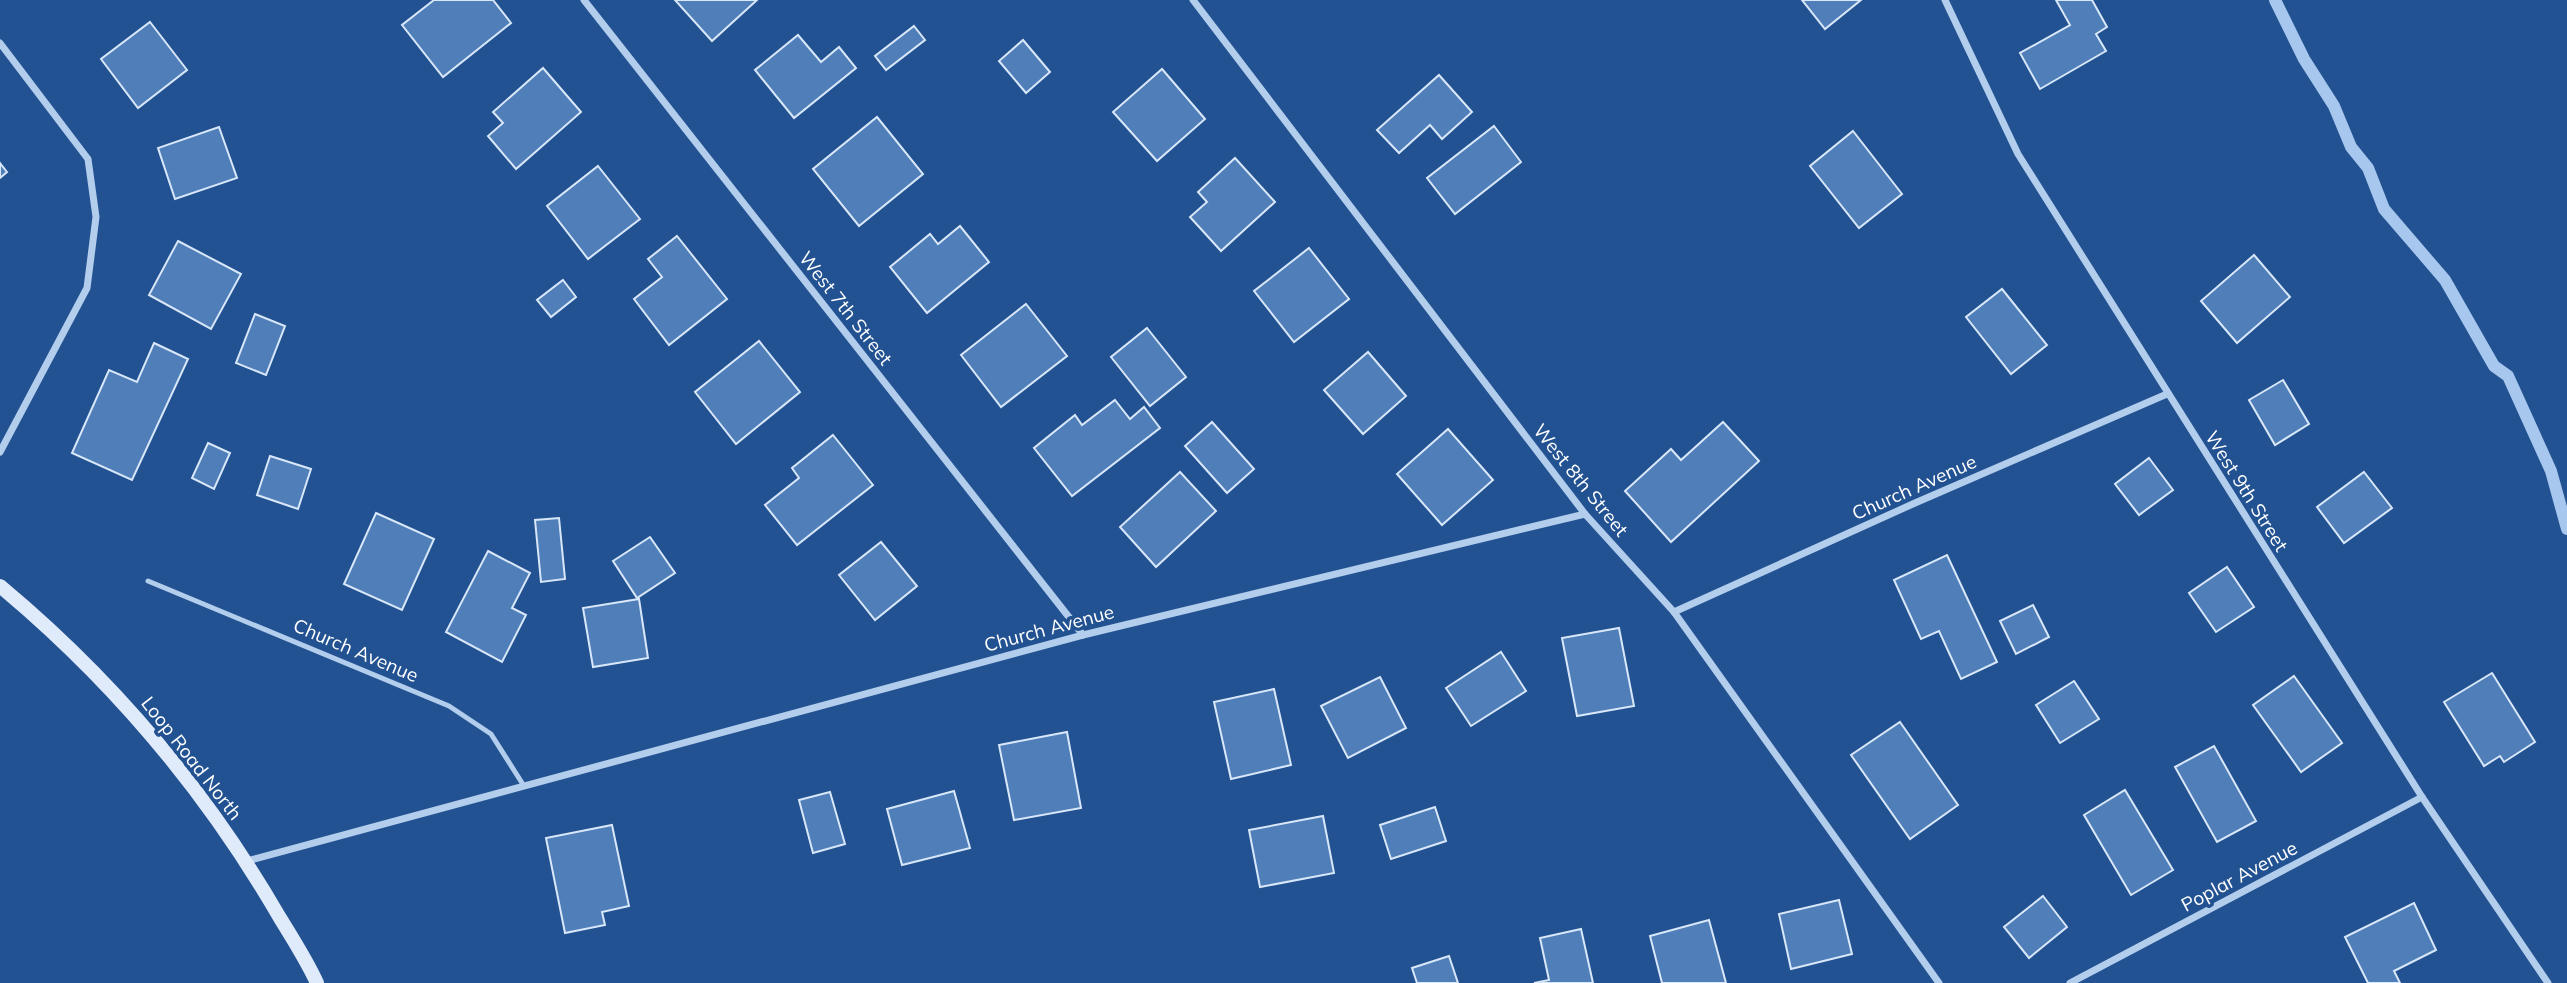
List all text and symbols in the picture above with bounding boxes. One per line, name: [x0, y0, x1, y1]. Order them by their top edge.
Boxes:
street label: West 7th Street: [794, 246, 898, 370]
street label: West 8th Street: [1528, 419, 1634, 541]
street label: West 9th Street: [2200, 426, 2294, 556]
street label: Church Avenue: [1848, 449, 1980, 525]
street label: Church Avenue: [981, 599, 1117, 657]
street label: Church Avenue: [290, 613, 422, 687]
street label: Loop Road North: [136, 691, 248, 825]
street label: Poplar Avenue: [2177, 835, 2301, 917]

